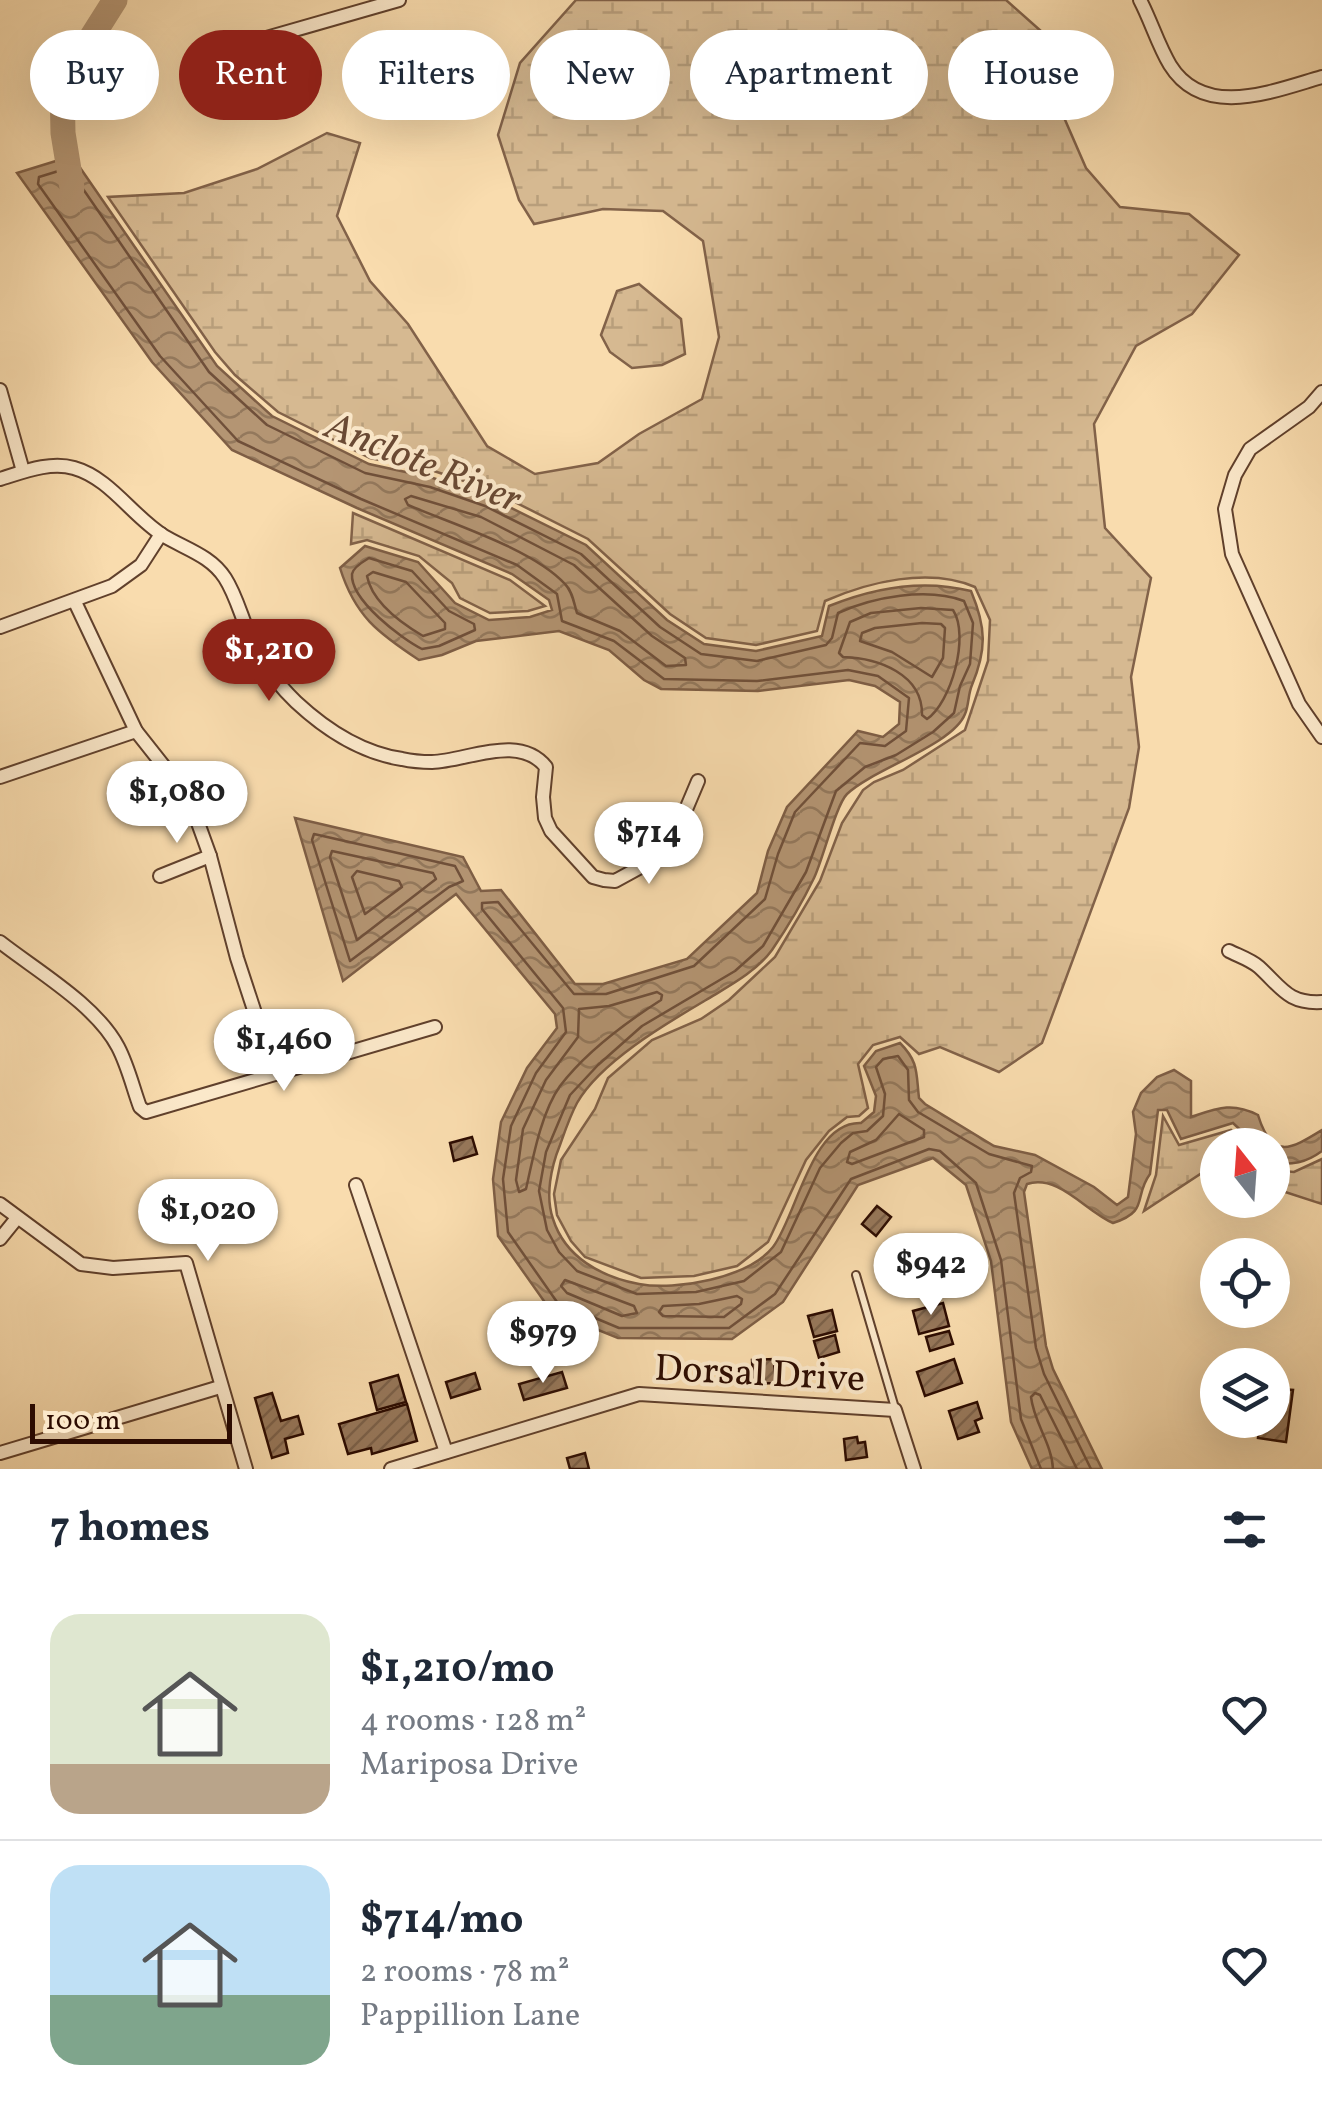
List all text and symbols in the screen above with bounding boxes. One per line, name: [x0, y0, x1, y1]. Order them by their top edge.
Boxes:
chip: Buy: [30, 30, 159, 120]
chip: Rent: [179, 30, 322, 120]
chip: Filters: [342, 30, 510, 120]
chip: New: [530, 30, 670, 120]
chip: Apartment: [690, 30, 928, 120]
chip: House: [948, 30, 1114, 120]
water label: Anclote River: [314, 399, 530, 530]
pin: $1,210: [188, 619, 350, 704]
text: $1,210: [224, 629, 314, 673]
pin: $1,080: [96, 761, 258, 846]
text: $1,080: [129, 771, 225, 815]
pin: $714: [590, 802, 708, 887]
text: $714: [616, 812, 682, 856]
pin: $1,460: [203, 1009, 365, 1094]
text: $1,460: [236, 1019, 332, 1063]
north arrow: [1200, 1128, 1290, 1218]
map controls: [1200, 1128, 1290, 1438]
pin: $1,020: [127, 1179, 289, 1264]
text: $1,020: [160, 1189, 256, 1233]
pin: $942: [872, 1233, 990, 1318]
button: locate: [1200, 1238, 1290, 1328]
text: $942: [895, 1243, 967, 1287]
pin: $979: [484, 1301, 602, 1386]
text: $979: [509, 1311, 577, 1355]
street label: Dorsal Drive: [653, 1344, 866, 1407]
button: layers: [1200, 1348, 1290, 1438]
scale bar: [30, 1399, 232, 1444]
text: 100 m: [45, 1402, 120, 1441]
text: 7 homes: [50, 1500, 210, 1559]
icon: filters: [1217, 1502, 1272, 1557]
text: $1,210/mo: [360, 1641, 555, 1700]
icon: home: [130, 1654, 250, 1774]
icon: heart: [1217, 1687, 1272, 1742]
text: 4 rooms · 128 m²: [360, 1700, 586, 1744]
text: Mariposa Drive: [360, 1744, 578, 1788]
text: $714/mo: [360, 1892, 523, 1951]
icon: home: [130, 1905, 250, 2025]
icon: heart: [1217, 1938, 1272, 1993]
text: 2 rooms · 78 m²: [360, 1951, 570, 1995]
text: Pappillion Lane: [360, 1995, 580, 2039]

